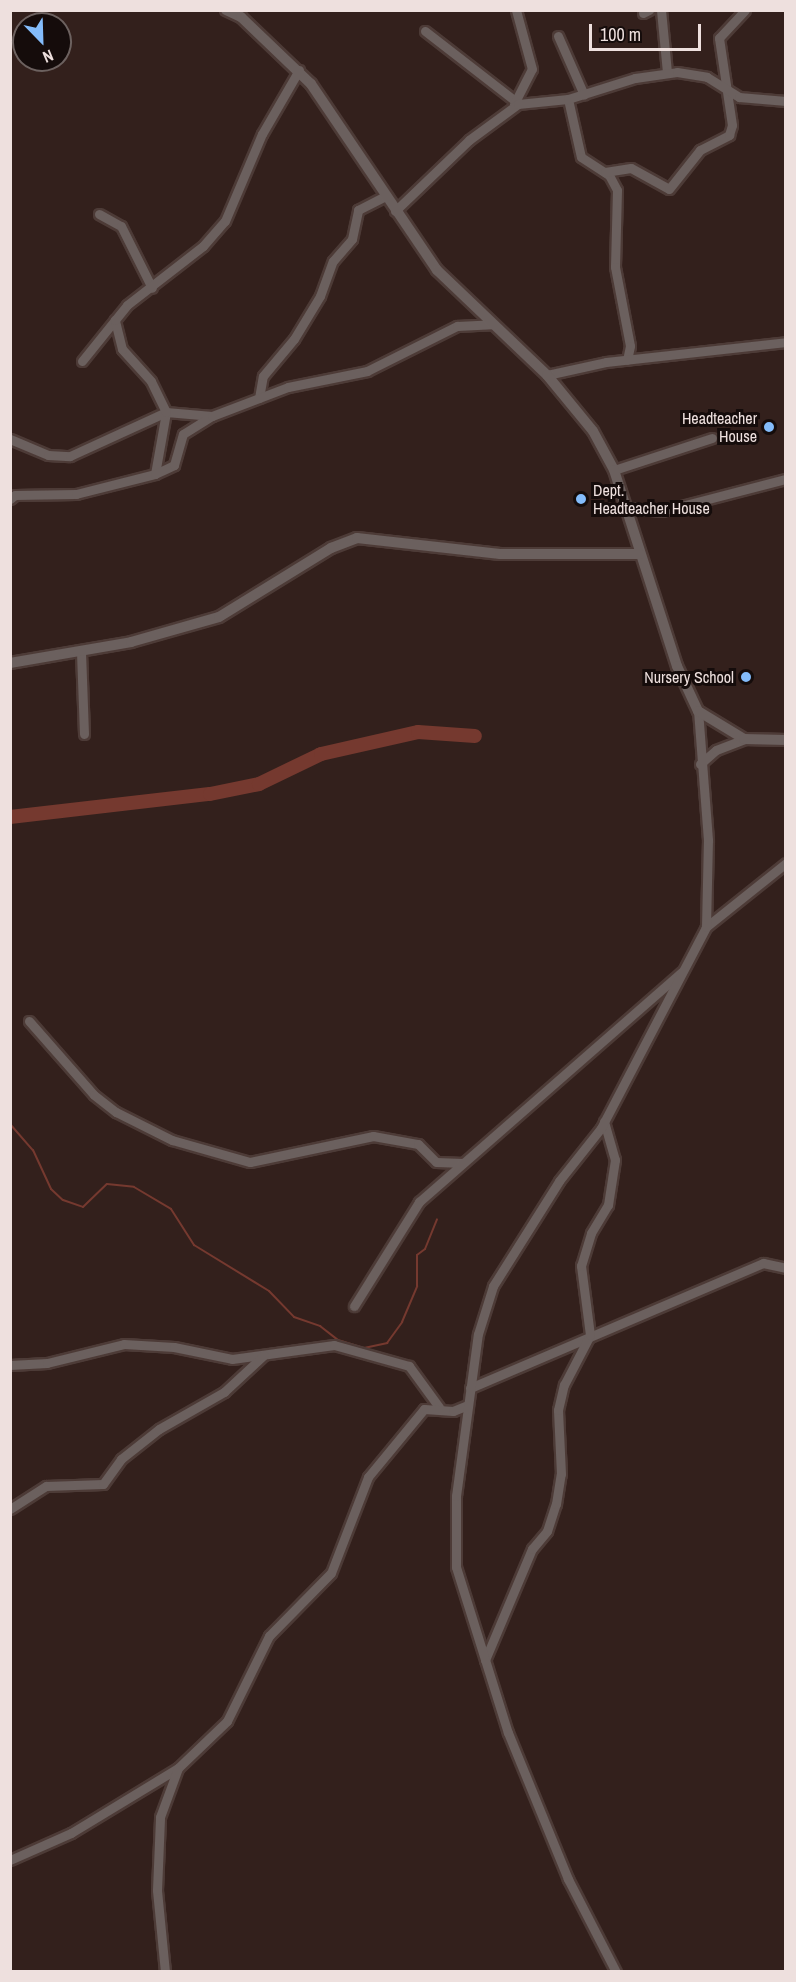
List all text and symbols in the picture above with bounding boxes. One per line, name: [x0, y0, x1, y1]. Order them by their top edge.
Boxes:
north arrow: [12, 12, 72, 72]
scale bar: [592, 12, 704, 50]
text: 100 m: [600, 22, 641, 47]
text: N: [40, 45, 57, 69]
place label: Headteacher House: [682, 408, 757, 446]
marker: Headteacher House: [762, 420, 776, 434]
place label: Dept. Headteacher House: [593, 480, 710, 518]
marker: Dept. Headteacher House: [574, 492, 588, 506]
place label: Nursery School: [644, 667, 734, 687]
marker: Nursery School: [739, 670, 753, 684]

